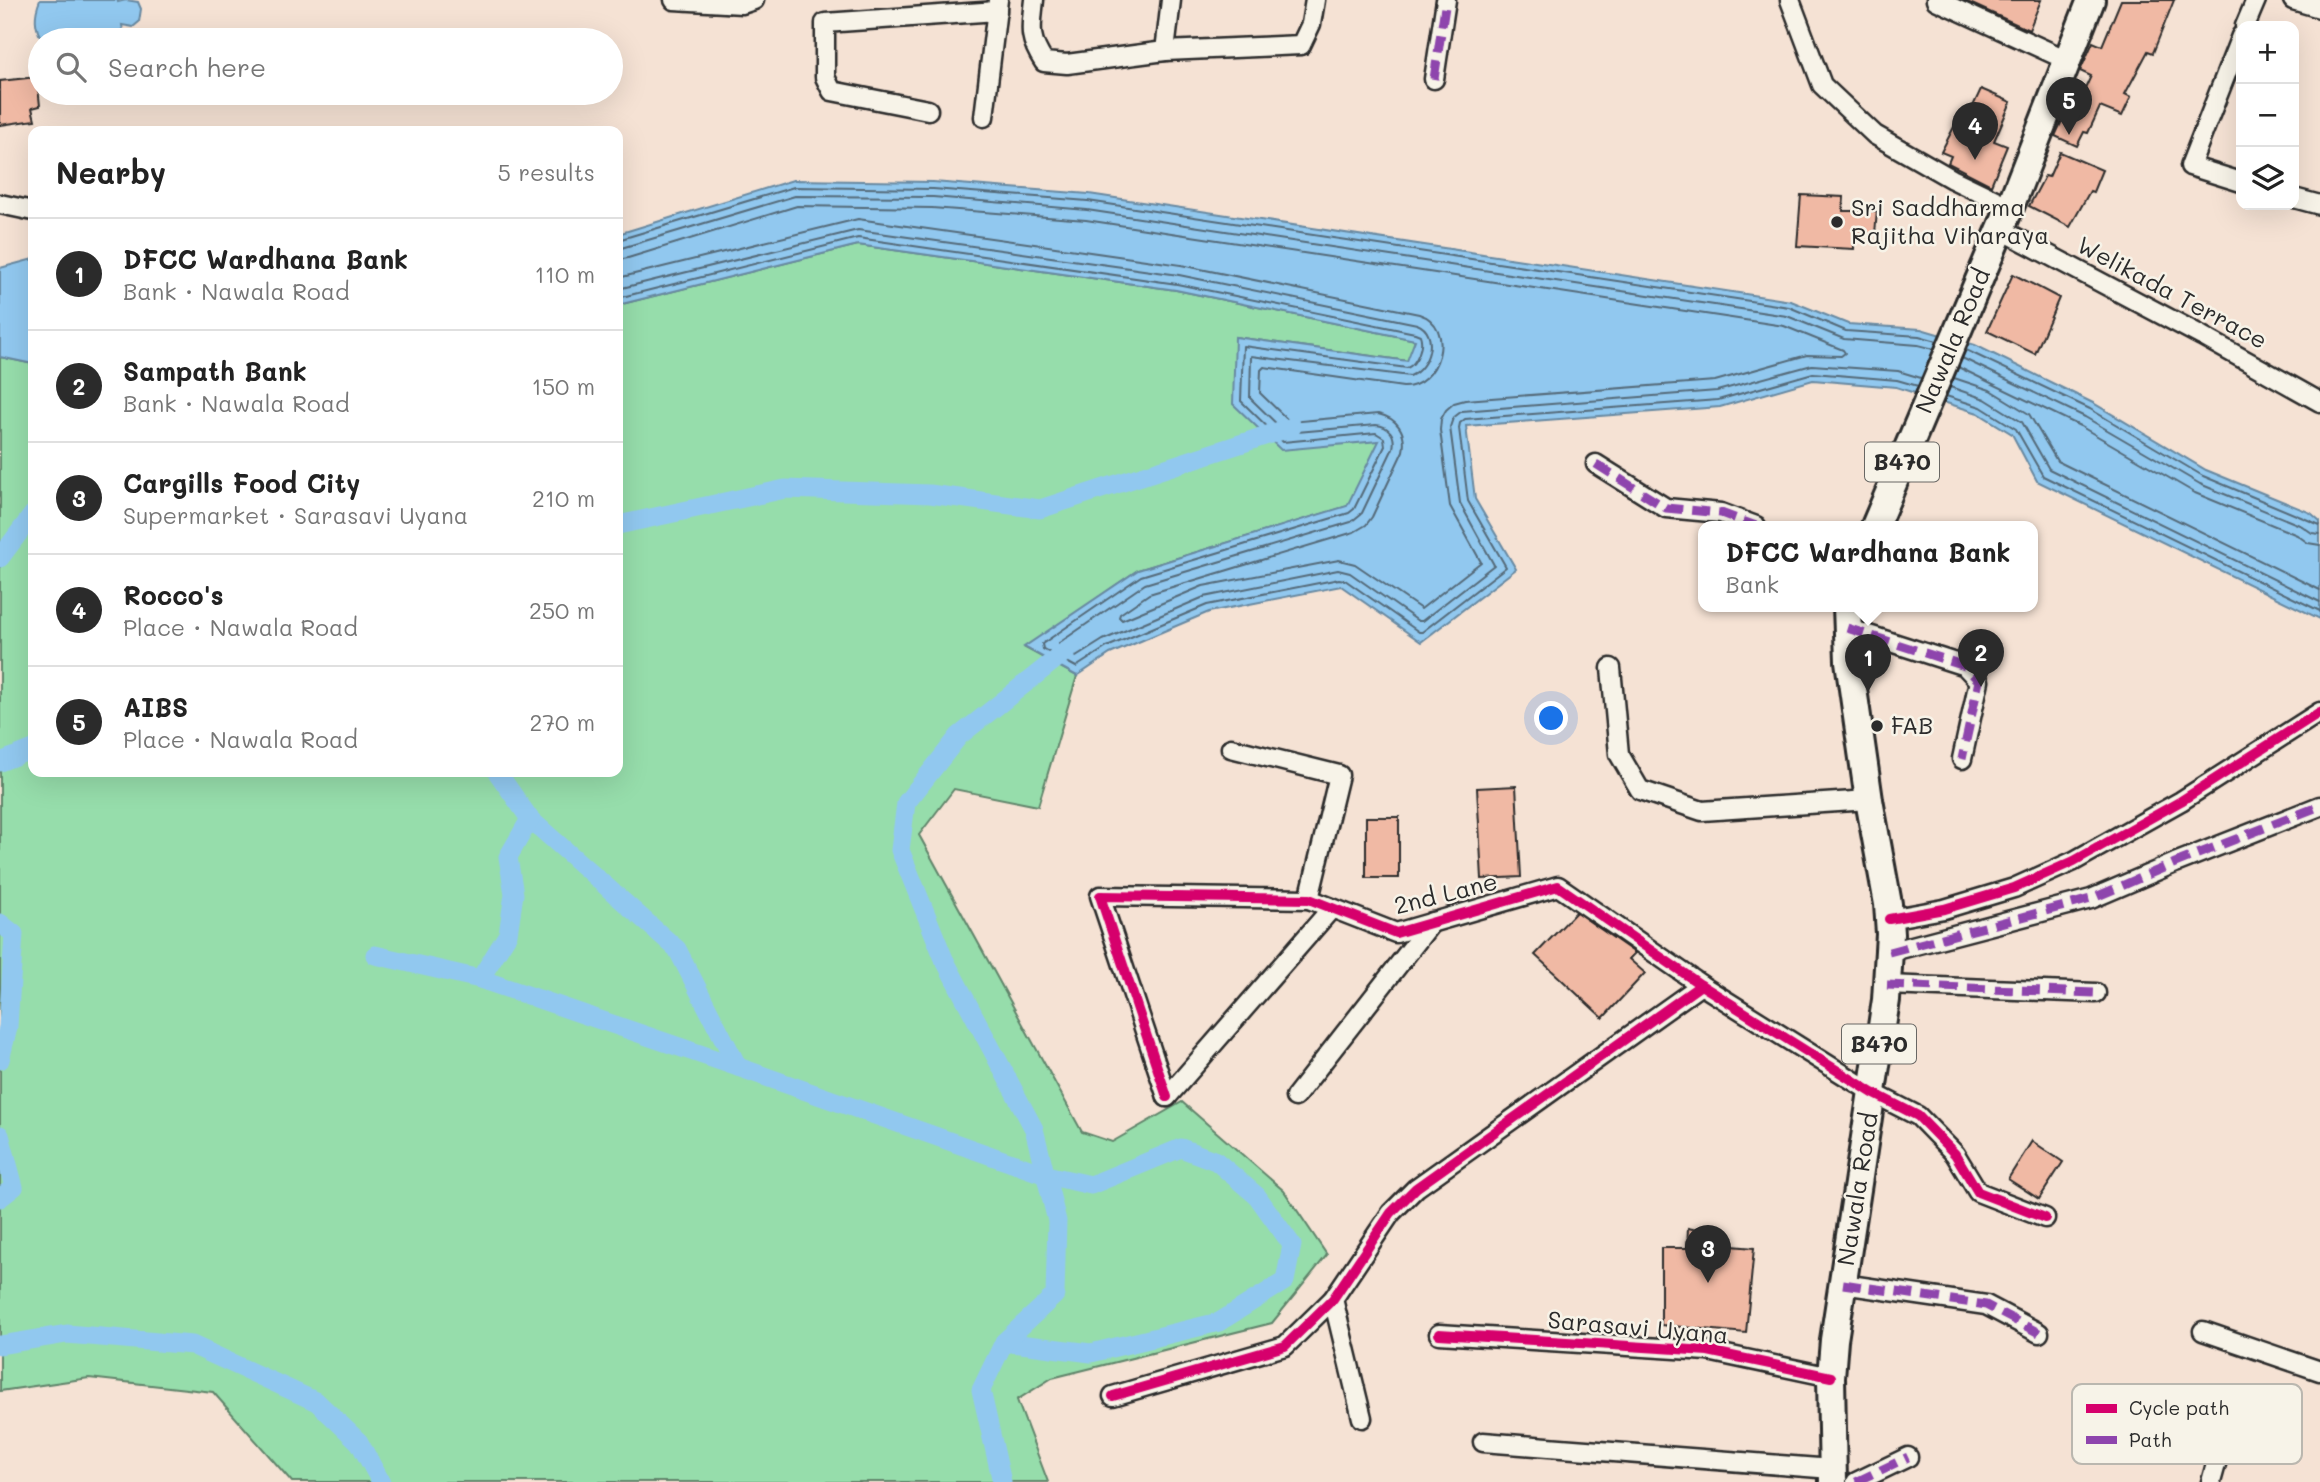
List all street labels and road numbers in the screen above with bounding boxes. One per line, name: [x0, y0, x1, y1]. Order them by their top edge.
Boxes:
street label: Welikada Terrace: [2072, 228, 2273, 355]
street label: Nawala Road: [1907, 263, 1996, 418]
road number: B470: [1865, 442, 1939, 482]
street label: 2nd Lane: [1391, 865, 1500, 920]
road number: B470: [1842, 1024, 1916, 1064]
street label: Nawala Road: [1829, 1110, 1884, 1268]
street label: Sarasavi Uyana: [1546, 1303, 1730, 1350]

